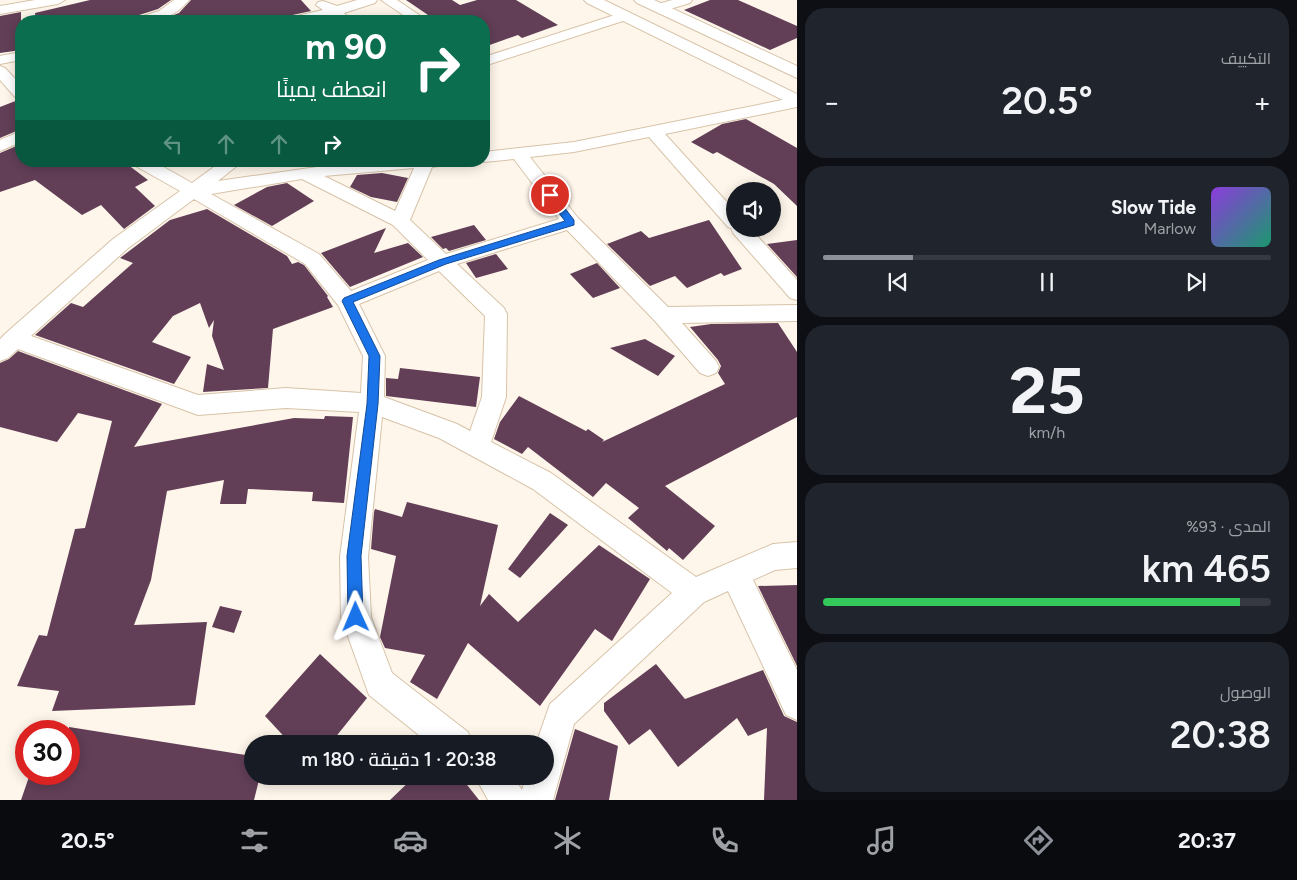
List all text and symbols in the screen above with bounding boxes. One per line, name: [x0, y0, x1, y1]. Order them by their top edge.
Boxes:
text: 90 m: [305, 26, 387, 68]
icon: right: [405, 35, 470, 100]
text: التكييف: [1221, 49, 1271, 68]
text: انعطف يمينًا: [276, 76, 387, 103]
text: 20.5°: [1001, 78, 1093, 124]
text: −: [823, 85, 840, 119]
text: +: [1254, 85, 1271, 119]
icon: left: [159, 130, 187, 158]
icon: ahead: [212, 130, 240, 158]
icon: ahead: [265, 130, 293, 158]
icon: right: [318, 130, 346, 158]
pin: [529, 174, 571, 216]
icon: arrive: [536, 181, 564, 209]
map controls: [726, 182, 781, 237]
button: sound: [726, 182, 781, 237]
text: Slow Tide: [1111, 196, 1196, 219]
text: Marlow: [1144, 219, 1196, 238]
icon: previous: [884, 268, 912, 296]
icon: pause: [1033, 268, 1061, 296]
icon: next: [1182, 268, 1210, 296]
text: 25: [1009, 351, 1085, 429]
text: km/h: [1029, 423, 1065, 442]
text: المدى · 93%: [1186, 517, 1271, 536]
text: 465 km: [1142, 546, 1271, 592]
position arrow: [329, 590, 381, 642]
text: الوصول: [1220, 683, 1271, 702]
text: 20:38: [1170, 712, 1271, 758]
speed limit sign: 30: [15, 720, 80, 785]
text: 20:38 · 1 دقيقة · 180 m: [302, 748, 496, 771]
icon: filters: [237, 823, 272, 858]
icon: car: [393, 823, 428, 858]
icon: climate: [550, 823, 585, 858]
icon: phone: [707, 823, 742, 858]
icon: music: [864, 823, 899, 858]
icon: directions: [1021, 823, 1056, 858]
text: 20.5°: [61, 827, 115, 854]
text: 20:37: [1178, 827, 1236, 854]

